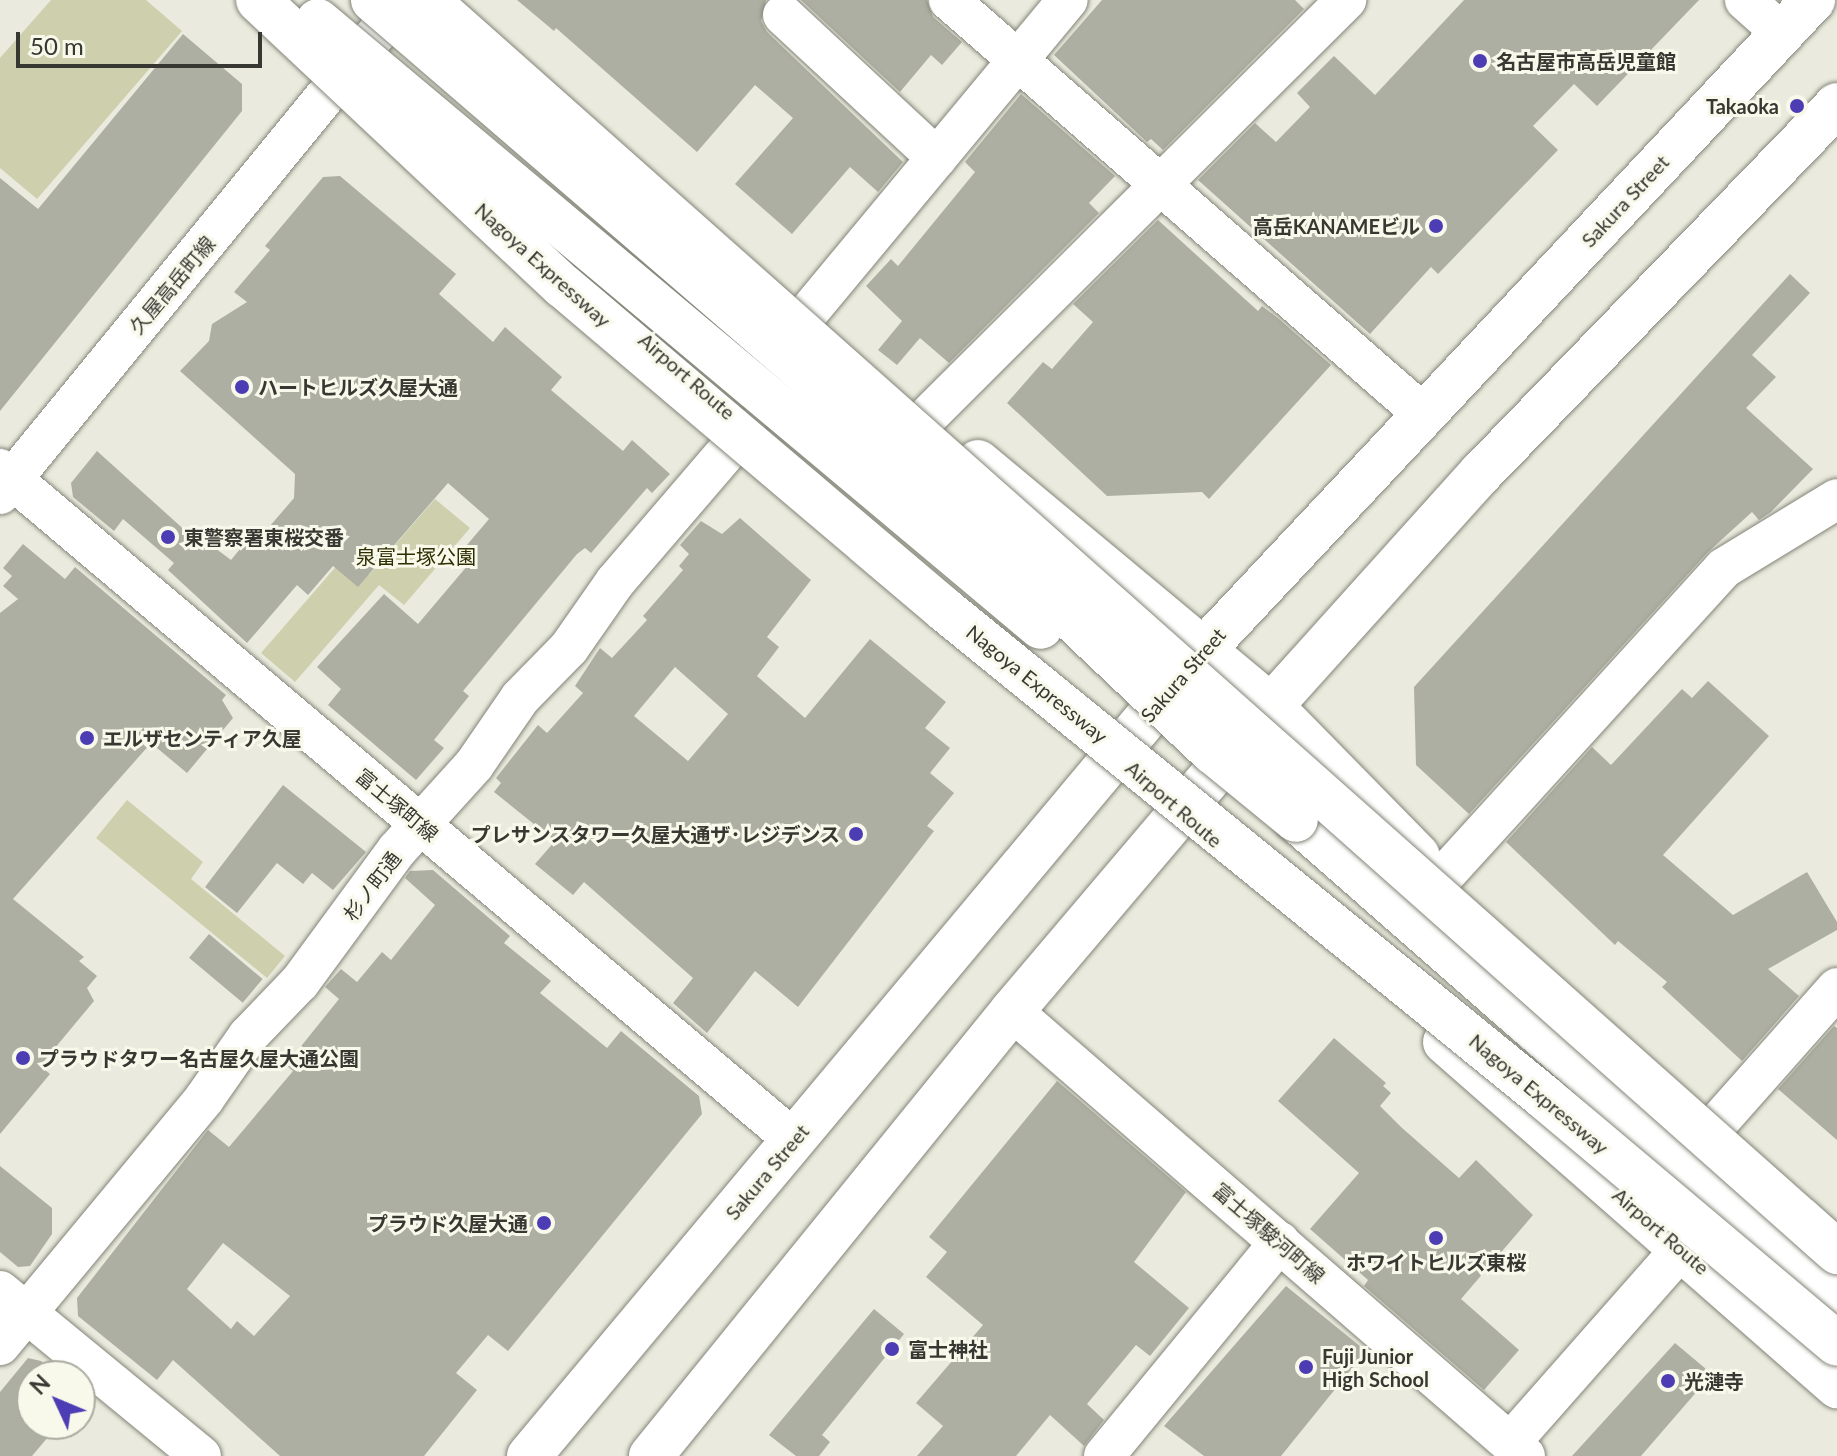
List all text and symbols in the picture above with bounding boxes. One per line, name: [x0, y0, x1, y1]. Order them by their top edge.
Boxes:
scale bar: [20, 16, 266, 66]
text: 50 m: [30, 31, 84, 60]
place label: 名古屋市高岳児童館: [1496, 49, 1676, 73]
marker: 名古屋市高岳児童館: [1471, 52, 1489, 70]
place label: Takaoka: [1706, 94, 1779, 118]
marker: Takaoka: [1786, 95, 1808, 117]
street label: Sakura Street: [1576, 150, 1674, 252]
street label: Nagoya Expressway: [470, 198, 616, 332]
place label: 高岳KANAMEビル: [1253, 214, 1420, 238]
marker: 高岳KANAMEビル: [1427, 217, 1445, 235]
street label: 久屋高岳町線: [124, 231, 220, 339]
street label: Airport Route: [634, 328, 740, 424]
place label: ハートヒルズ久屋大通: [258, 375, 458, 399]
marker: ハートヒルズ久屋大通: [233, 378, 251, 396]
place label: 東警察署東桜交番: [184, 525, 344, 549]
marker: 東警察署東桜交番: [159, 528, 177, 546]
park label: 泉富士塚公園: [356, 544, 476, 568]
street label: Nagoya Expressway: [962, 620, 1112, 748]
street label: Sakura Street: [1136, 623, 1230, 727]
place label: エルザセンティア久屋: [103, 726, 303, 750]
marker: エルザセンティア久屋: [78, 729, 96, 747]
street label: Airport Route: [1121, 756, 1227, 852]
street label: 富士塚町線: [351, 764, 443, 846]
place label: プレサンスタワー久屋大通ザ･レジデンス: [470, 822, 840, 846]
marker: プレサンスタワー久屋大通ザ･レジデンス: [847, 825, 865, 843]
street label: 杉ノ町通: [338, 847, 406, 925]
street label: Nagoya Expressway: [1464, 1029, 1614, 1159]
place label: プラウドタワー名古屋久屋大通公園: [39, 1046, 359, 1070]
marker: プラウドタワー名古屋久屋大通公園: [14, 1049, 32, 1067]
street label: Sakura Street: [720, 1120, 814, 1224]
street label: 富士塚駿河町線: [1208, 1178, 1330, 1288]
street label: Airport Route: [1608, 1183, 1714, 1279]
place label: プラウド久屋大通: [368, 1211, 528, 1235]
marker: プラウド久屋大通: [535, 1214, 553, 1232]
marker: ホワイトヒルズ東桜: [1427, 1229, 1445, 1247]
place label: ホワイトヒルズ東桜: [1346, 1250, 1526, 1274]
place label: 富士神社: [908, 1337, 988, 1361]
marker: 富士神社: [883, 1340, 901, 1358]
place label: Fuji Junior High School: [1322, 1344, 1429, 1391]
marker: Fuji Junior High School: [1297, 1358, 1315, 1376]
north arrow: [16, 1360, 96, 1440]
text: N: [24, 1369, 55, 1400]
place label: 光漣寺: [1684, 1369, 1744, 1393]
marker: 光漣寺: [1659, 1372, 1677, 1390]

